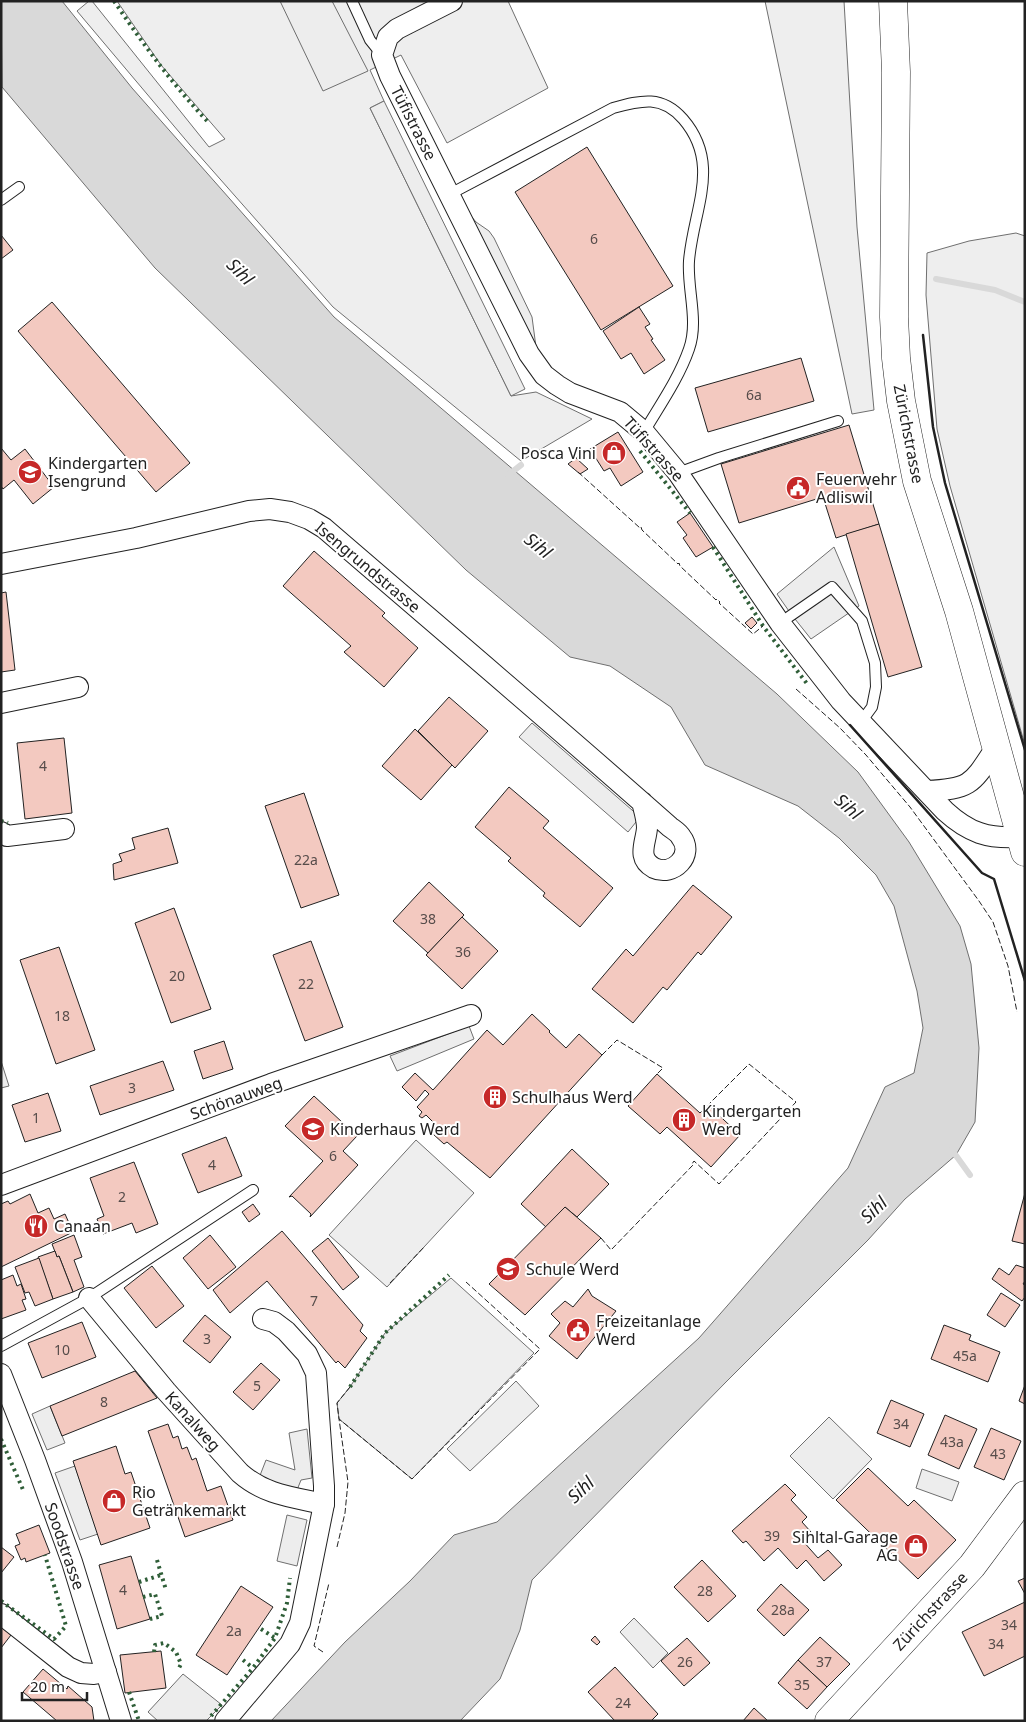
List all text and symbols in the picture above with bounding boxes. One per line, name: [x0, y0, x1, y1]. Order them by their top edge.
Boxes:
street label: Tüfistrasse: [386, 82, 442, 164]
house number: 6: [590, 229, 598, 248]
water label: Sihl: [222, 253, 260, 290]
street label: Zürichstrasse: [889, 383, 929, 485]
house number: 6a: [746, 385, 762, 404]
street label: Tüfistrasse: [619, 412, 689, 486]
shop icon: Posca Vini: [601, 440, 627, 466]
place label: Posca Vini: [520, 442, 596, 464]
place label: Kindergarten Isengrund: [48, 452, 147, 492]
school or university icon: Kindergarten Isengrund: [17, 459, 43, 485]
place label: Feuerwehr Adliswil: [816, 468, 897, 508]
public building icon: Feuerwehr Adliswil: [785, 475, 811, 501]
street label: Isengrundstrasse: [311, 516, 425, 618]
water label: Sihl: [520, 527, 558, 564]
house number: 4: [39, 756, 47, 775]
water label: Sihl: [830, 788, 868, 825]
house number: 22a: [294, 850, 318, 869]
house number: 38: [420, 909, 436, 928]
house number: 36: [455, 942, 471, 961]
house number: 20: [169, 966, 185, 985]
house number: 22: [298, 974, 314, 993]
house number: 18: [54, 1006, 70, 1025]
street label: Schönauweg: [187, 1071, 285, 1125]
house number: 3: [128, 1078, 136, 1097]
building icon: Schulhaus Werd: [482, 1084, 508, 1110]
place label: Schulhaus Werd: [512, 1086, 633, 1108]
place label: Kindergarten Werd: [702, 1100, 801, 1140]
building icon: Kindergarten Werd: [671, 1107, 697, 1133]
house number: 1: [32, 1108, 40, 1127]
school or university icon: Kinderhaus Werd: [300, 1116, 326, 1142]
place label: Kinderhaus Werd: [330, 1118, 460, 1140]
house number: 6: [329, 1146, 337, 1165]
house number: 4: [208, 1155, 216, 1174]
house number: 2: [118, 1187, 126, 1206]
water label: Sihl: [855, 1190, 892, 1228]
restaurant icon: Canaan: [23, 1213, 49, 1239]
place label: Canaan: [54, 1215, 111, 1237]
school or university icon: Schule Werd: [495, 1256, 521, 1282]
place label: Schule Werd: [526, 1258, 619, 1280]
house number: 7: [310, 1291, 318, 1310]
place label: Freizeitanlage Werd: [596, 1310, 701, 1350]
public building icon: Freizeitanlage Werd: [565, 1317, 591, 1343]
house number: 3: [203, 1329, 211, 1348]
house number: 10: [54, 1340, 70, 1359]
house number: 45a: [953, 1346, 977, 1365]
house number: 5: [253, 1376, 261, 1395]
street label: Kanalweg: [160, 1386, 226, 1456]
house number: 8: [100, 1392, 108, 1411]
house number: 34: [893, 1414, 909, 1433]
house number: 43a: [940, 1432, 964, 1451]
house number: 43: [990, 1444, 1006, 1463]
water label: Sihl: [562, 1470, 599, 1508]
place label: Rio Getränkemarkt: [132, 1481, 246, 1521]
shop icon: Rio Getränkemarkt: [101, 1488, 127, 1514]
street label: Soodstrasse: [40, 1499, 90, 1593]
house number: 39: [764, 1526, 780, 1545]
place label: Sihltal-Garage AG: [792, 1526, 898, 1566]
shop icon: Sihltal-Garage AG: [903, 1533, 929, 1559]
street label: Zürichstrasse: [888, 1567, 972, 1655]
house number: 4: [119, 1580, 127, 1599]
house number: 28: [697, 1581, 713, 1600]
house number: 28a: [771, 1600, 795, 1619]
house number: 34: [1001, 1615, 1017, 1634]
house number: 2a: [226, 1621, 242, 1640]
house number: 34: [988, 1634, 1004, 1653]
house number: 26: [677, 1652, 693, 1671]
house number: 37: [816, 1652, 832, 1671]
scale bar: [22, 1670, 88, 1702]
house number: 35: [794, 1675, 810, 1694]
text: 20 m: [30, 1676, 65, 1696]
house number: 24: [615, 1693, 631, 1712]

